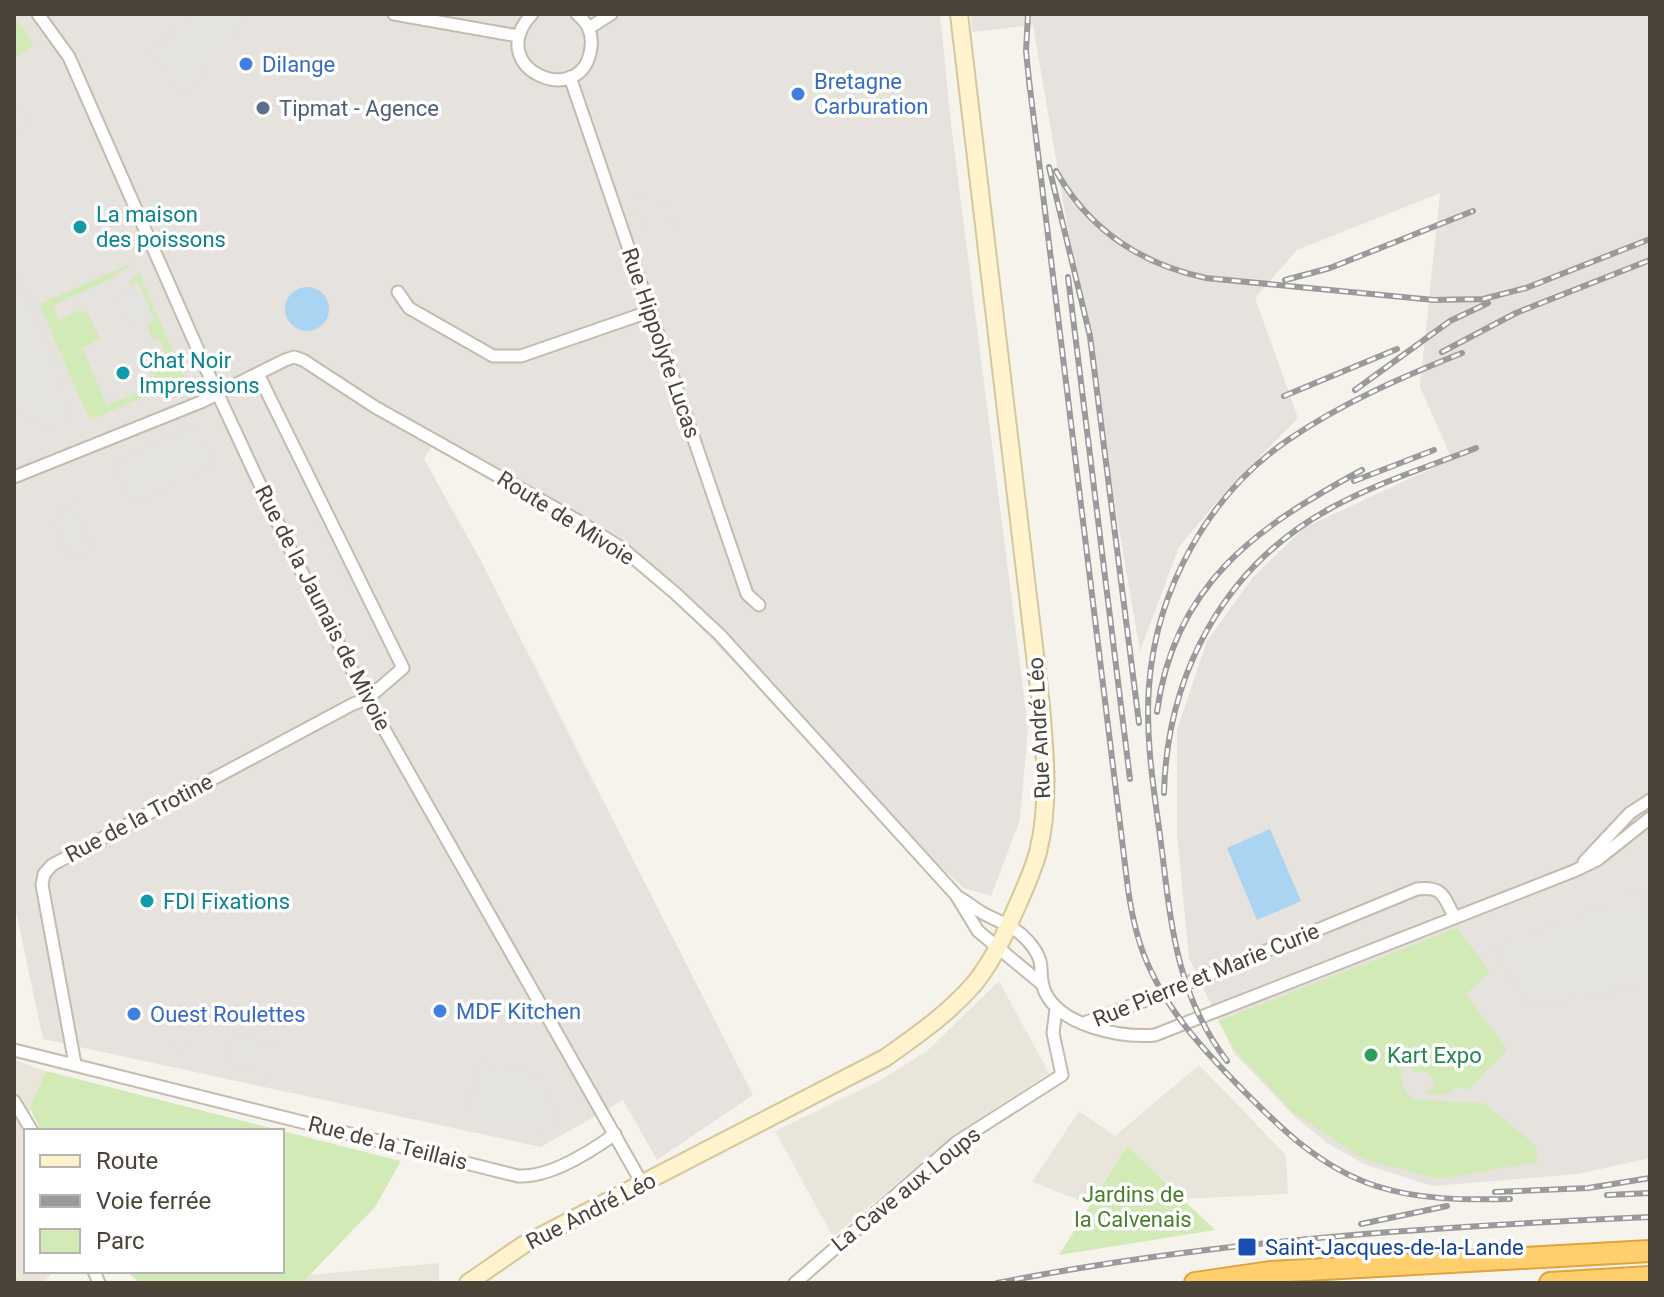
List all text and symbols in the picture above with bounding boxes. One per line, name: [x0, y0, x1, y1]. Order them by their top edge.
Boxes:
place label: Dilange: [262, 52, 335, 77]
marker: Dilange: [237, 55, 255, 73]
place label: Bretagne Carburation: [814, 69, 928, 119]
marker: Bretagne Carburation: [789, 85, 807, 103]
place label: Tipmat - Agence: [279, 96, 439, 121]
marker: Tipmat - Agence: [254, 99, 272, 117]
place label: La maison des poissons: [96, 202, 226, 252]
marker: La maison des poissons: [71, 218, 89, 236]
street label: Rue Hippolyte Lucas: [617, 245, 705, 441]
place label: Chat Noir Impressions: [139, 348, 260, 398]
marker: Chat Noir Impressions: [114, 364, 132, 382]
street label: Route de Mivoie: [493, 466, 639, 570]
street label: Rue de la Jaunais de Mivoie: [250, 481, 396, 735]
street label: Rue André Léo: [1023, 656, 1055, 800]
street label: Rue de la Trotine: [61, 769, 217, 867]
place label: FDI Fixations: [163, 889, 290, 914]
marker: FDI Fixations: [138, 892, 156, 910]
street label: Rue Pierre et Marie Curie: [1089, 918, 1323, 1032]
place label: MDF Kitchen: [456, 999, 581, 1024]
place label: Ouest Roulettes: [150, 1002, 306, 1027]
marker: MDF Kitchen: [431, 1002, 449, 1020]
marker: Ouest Roulettes: [125, 1005, 143, 1023]
place label: Kart Expo: [1387, 1043, 1482, 1068]
marker: Kart Expo: [1362, 1046, 1380, 1064]
street label: Rue de la Teillais: [306, 1111, 470, 1175]
street label: La Cave aux Loups: [827, 1121, 985, 1257]
legend: [24, 1129, 284, 1273]
text: Route: [96, 1147, 158, 1175]
street label: Rue André Léo: [522, 1168, 660, 1254]
park label: Jardins de la Calvenais: [1074, 1182, 1192, 1232]
text: Voie ferrée: [96, 1187, 211, 1215]
text: Parc: [96, 1227, 145, 1255]
place label: Saint-Jacques-de-la-Lande: [1265, 1235, 1524, 1260]
marker: Saint-Jacques-de-la-Lande: [1236, 1236, 1258, 1258]

